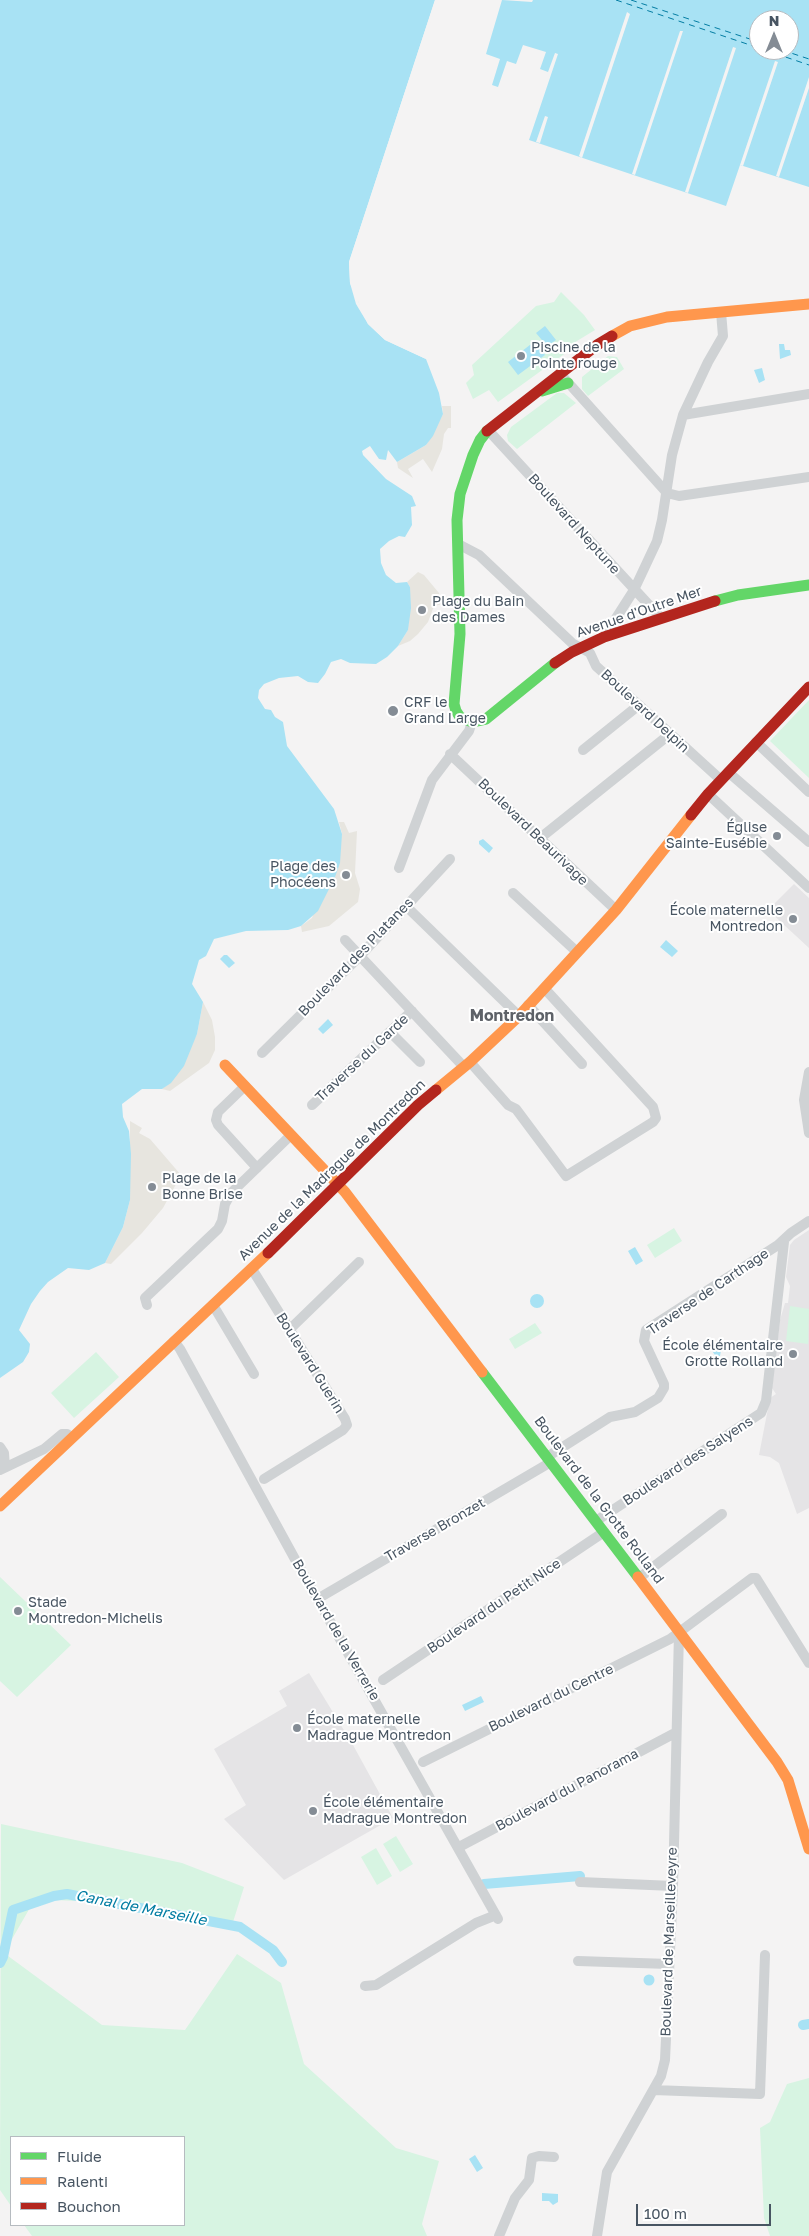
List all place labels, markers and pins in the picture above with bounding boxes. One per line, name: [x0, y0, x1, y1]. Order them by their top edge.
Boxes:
place label: Piscine de la Pointe rouge: [531, 340, 617, 372]
marker: Piscine de la Pointe rouge: [515, 350, 527, 362]
place label: Plage du Bain des Dames: [432, 594, 524, 626]
marker: Plage du Bain des Dames: [416, 604, 428, 616]
place label: CRF le Grand Large: [404, 695, 486, 728]
marker: CRF le Grand Large: [386, 704, 400, 718]
place label: Église Sainte-Eusébie: [666, 820, 767, 852]
marker: Église Sainte-Eusébie: [771, 830, 783, 842]
place label: Plage des Phocéens: [270, 859, 336, 892]
marker: Plage des Phocéens: [340, 869, 352, 881]
place label: École maternelle Montredon: [670, 903, 783, 936]
marker: École maternelle Montredon: [787, 913, 799, 925]
place label: Plage de la Bonne Brise: [162, 1171, 243, 1204]
marker: Plage de la Bonne Brise: [146, 1181, 158, 1193]
place label: École élémentaire Grotte Rolland: [662, 1338, 783, 1370]
marker: École élémentaire Grotte Rolland: [787, 1348, 799, 1360]
place label: Stade Montredon-Michelis: [28, 1595, 163, 1628]
marker: Stade Montredon-Michelis: [12, 1605, 24, 1617]
place label: École maternelle Madrague Montredon: [307, 1712, 451, 1744]
marker: École maternelle Madrague Montredon: [291, 1722, 303, 1734]
place label: École élémentaire Madrague Montredon: [323, 1795, 467, 1828]
marker: École élémentaire Madrague Montredon: [307, 1805, 319, 1817]

